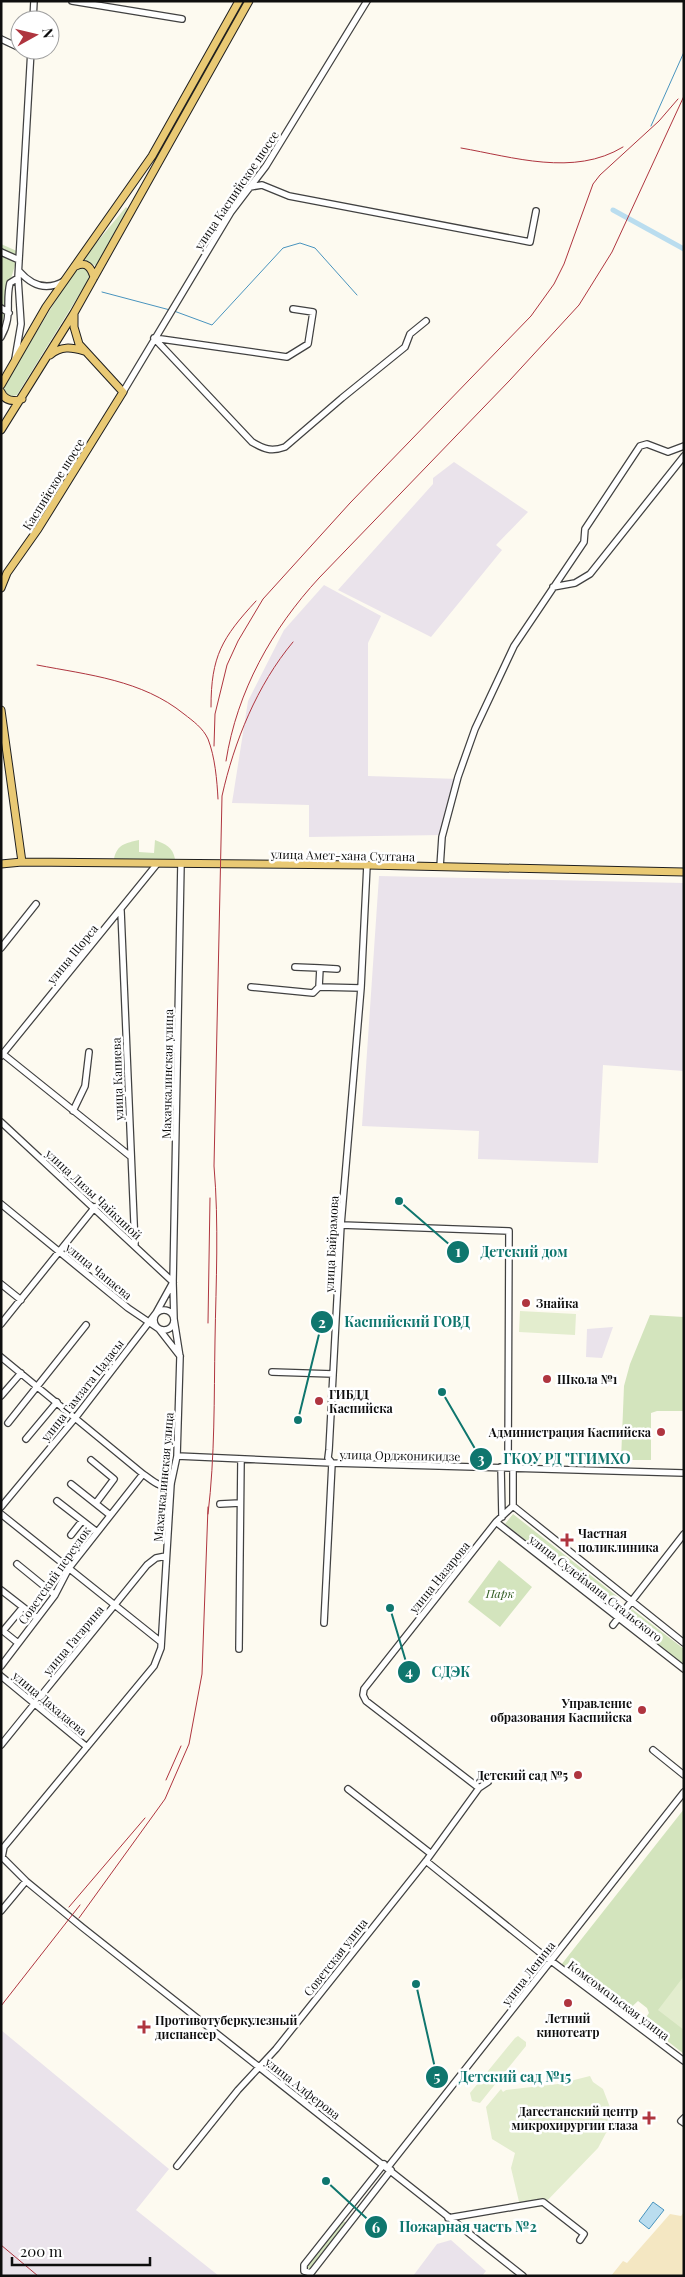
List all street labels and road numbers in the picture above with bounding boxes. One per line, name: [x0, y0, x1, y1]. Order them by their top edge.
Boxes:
street label: улица Каспийское шоссе: [190, 127, 282, 253]
street label: Каспийское шоссе: [18, 435, 88, 533]
street label: улица Амет-хана Султана: [270, 846, 415, 864]
street label: улица Щорса: [42, 921, 101, 988]
street label: Махачкалинская улица: [158, 1009, 176, 1139]
street label: улица Капиева: [108, 1037, 126, 1122]
street label: улица Лизы Чайкиной: [42, 1144, 146, 1243]
street label: улица Байрамова: [320, 1195, 342, 1294]
street label: улица Чапаева: [62, 1239, 136, 1303]
street label: улица Гамзата Цадасы: [36, 1336, 127, 1445]
street label: Махачкалинская улица: [149, 1412, 177, 1542]
street label: улица Орджоникидзе: [338, 1446, 461, 1464]
street label: Советский переулок: [14, 1523, 94, 1627]
street label: улица Сулеймана Стальского: [525, 1530, 666, 1645]
street label: улица Назарова: [404, 1538, 473, 1617]
street label: улица Гагарина: [38, 1602, 107, 1679]
street label: улица Дахадаева: [9, 1667, 90, 1739]
street label: Советская улица: [300, 1915, 370, 1999]
street label: улица Ленина: [497, 1937, 558, 2009]
street label: Комсомольская улица: [565, 1957, 673, 2043]
street label: улица Алферова: [261, 2053, 344, 2122]

